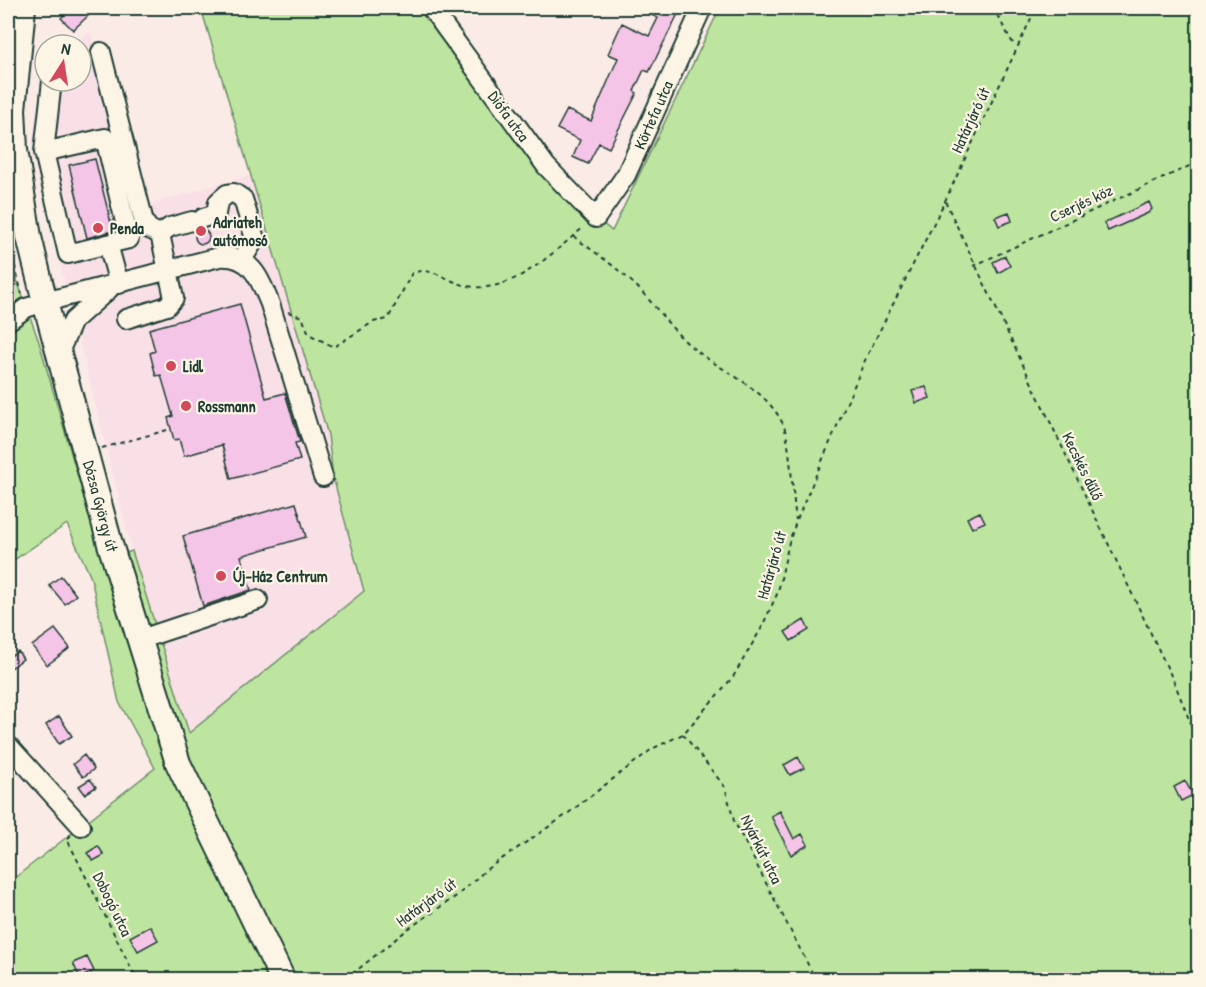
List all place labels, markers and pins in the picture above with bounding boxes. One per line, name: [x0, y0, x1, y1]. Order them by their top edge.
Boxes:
place label: Adriateh autómosó: [213, 211, 268, 251]
place label: Penda: [110, 217, 145, 239]
marker: Penda: [91, 221, 105, 235]
marker: Adriateh autómosó: [194, 224, 208, 238]
place label: Lidl: [183, 355, 204, 377]
marker: Lidl: [164, 359, 178, 373]
place label: Rossmann: [198, 395, 256, 417]
marker: Rossmann: [179, 399, 193, 413]
place label: Új-Ház Centrum: [233, 565, 328, 587]
marker: Új-Ház Centrum: [214, 569, 228, 583]

